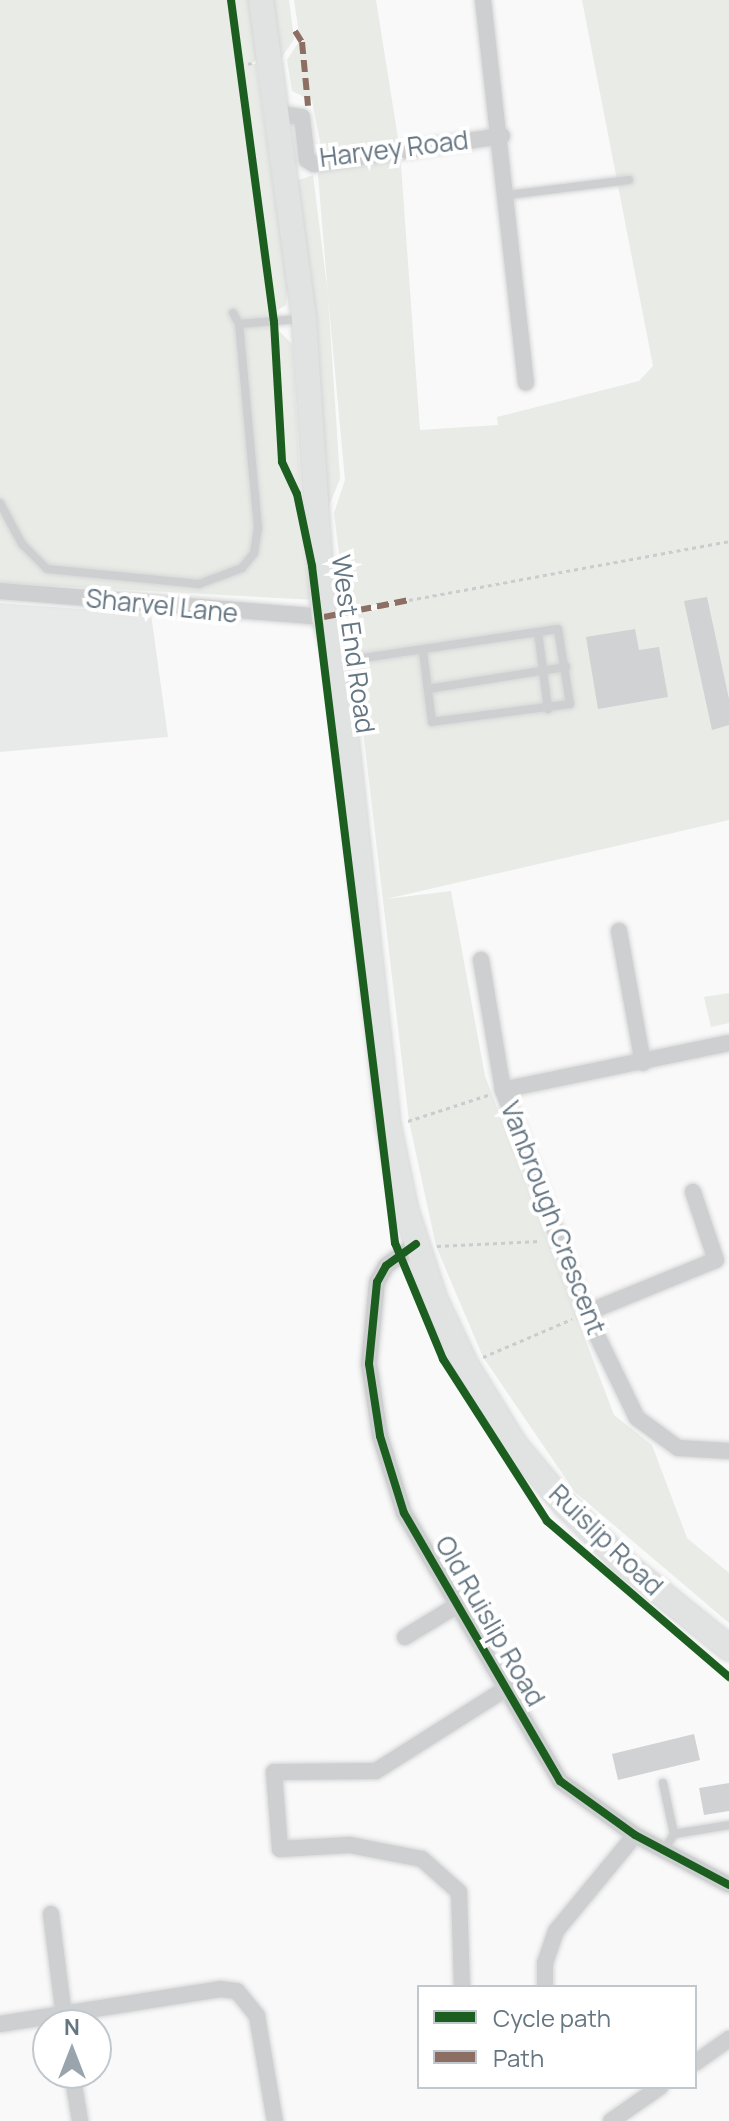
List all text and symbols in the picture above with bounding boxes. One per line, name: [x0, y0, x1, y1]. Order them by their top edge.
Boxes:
street label: Harvey Road: [318, 124, 470, 174]
street label: West End Road: [325, 553, 381, 735]
street label: Sharvel Lane: [84, 583, 240, 629]
street label: Vanbrough Crescent: [494, 1097, 612, 1339]
street label: Ruislip Road: [543, 1478, 669, 1602]
street label: Old Ruislip Road: [429, 1530, 551, 1712]
legend: [417, 1985, 697, 2089]
text: Cycle path: [493, 2001, 611, 2034]
north arrow: [32, 2009, 112, 2089]
text: N: [64, 2012, 80, 2042]
text: Path: [493, 2041, 544, 2074]

